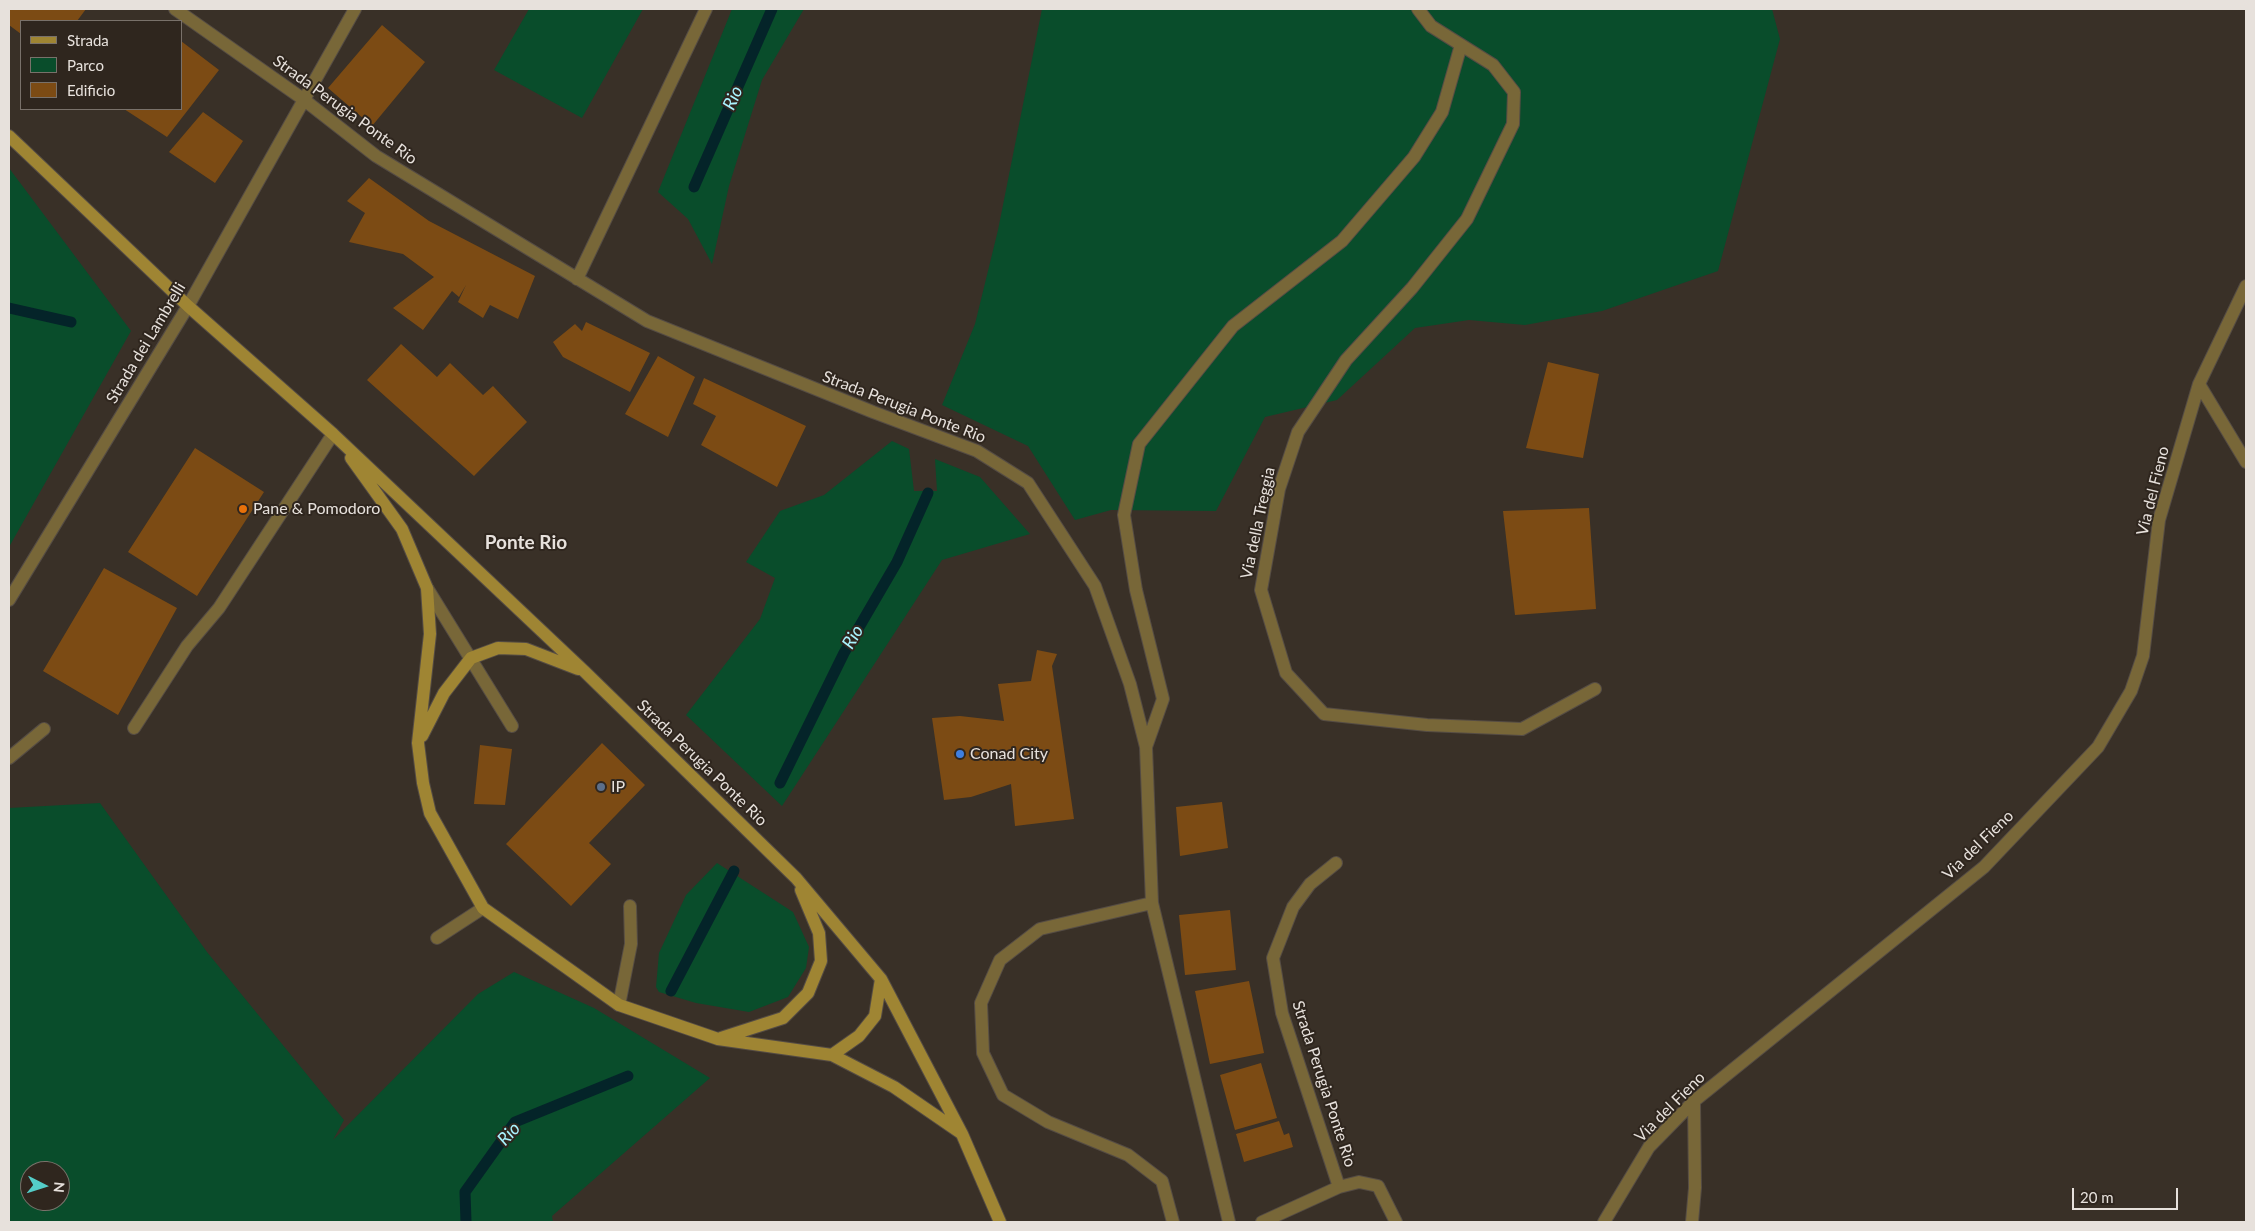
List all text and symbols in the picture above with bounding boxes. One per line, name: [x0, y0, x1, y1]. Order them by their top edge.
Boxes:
legend: [20, 20, 182, 110]
text: Strada: [67, 31, 109, 49]
street label: Strada Perugia Ponte Rio: [269, 51, 421, 169]
text: Parco: [67, 56, 104, 74]
text: Edificio: [67, 81, 115, 99]
water label: Rio: [718, 83, 748, 113]
street label: Strada dei Lambrelli: [102, 279, 190, 407]
street label: Strada Perugia Ponte Rio: [820, 367, 988, 447]
street label: Via del Fieno: [2133, 444, 2173, 538]
street label: Via della Treggia: [1237, 465, 1279, 581]
place label: Pane & Pomodoro: [253, 499, 380, 519]
marker: Pane & Pomodoro: [237, 503, 249, 515]
district label: Ponte Rio: [485, 532, 567, 554]
water label: Rio: [838, 621, 868, 653]
street label: Strada Perugia Ponte Rio: [633, 696, 771, 830]
place label: Conad City: [970, 744, 1048, 764]
marker: Conad City: [954, 748, 966, 760]
place label: IP: [611, 777, 625, 797]
marker: IP: [595, 781, 607, 793]
street label: Via del Fieno: [1938, 806, 2018, 884]
street label: Strada Perugia Ponte Rio: [1288, 999, 1360, 1169]
street label: Via del Fieno: [1631, 1068, 1709, 1146]
water label: Rio: [493, 1118, 525, 1150]
north arrow: [20, 1161, 70, 1211]
scale bar: [2075, 1178, 2181, 1210]
text: N: [51, 1181, 68, 1193]
text: 20 m: [2080, 1188, 2114, 1206]

